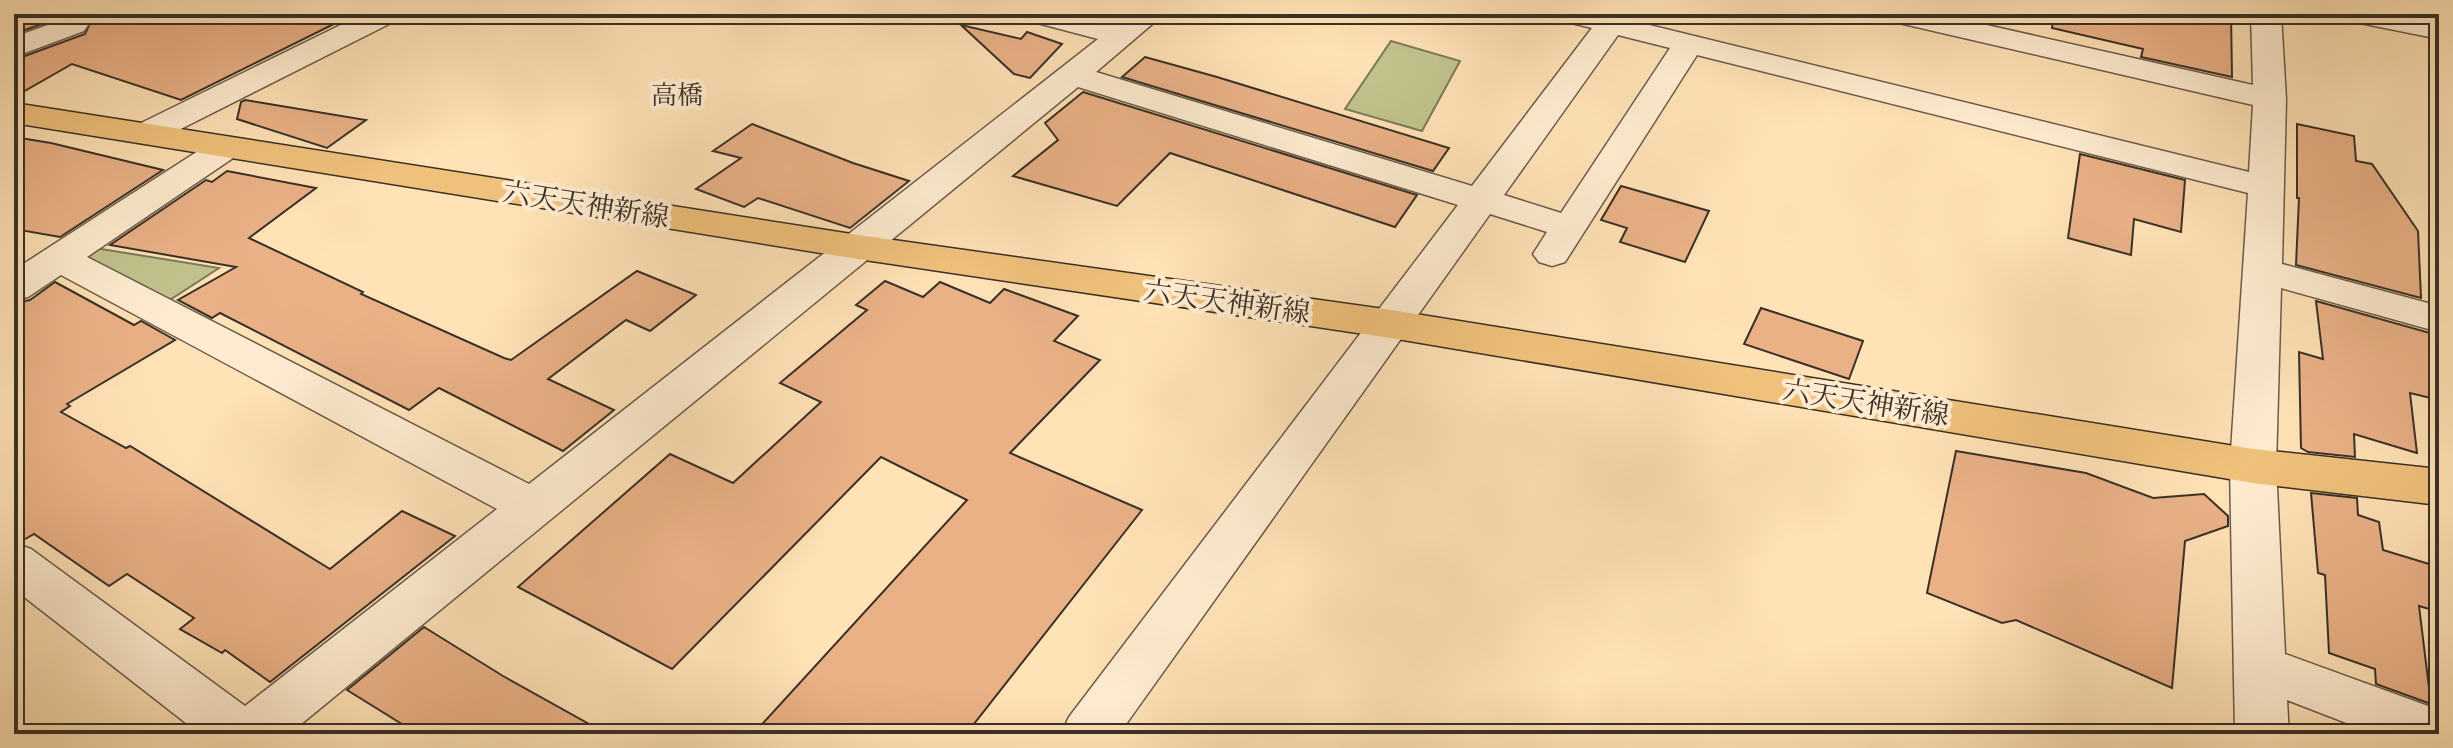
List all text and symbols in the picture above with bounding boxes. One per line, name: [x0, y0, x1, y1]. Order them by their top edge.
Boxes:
district label: 高橋: [651, 78, 703, 113]
street label: 六天天神新線: [500, 173, 672, 237]
street label: 六天天神新線: [1141, 271, 1313, 332]
street label: 六天天神新線: [1780, 371, 1952, 435]

